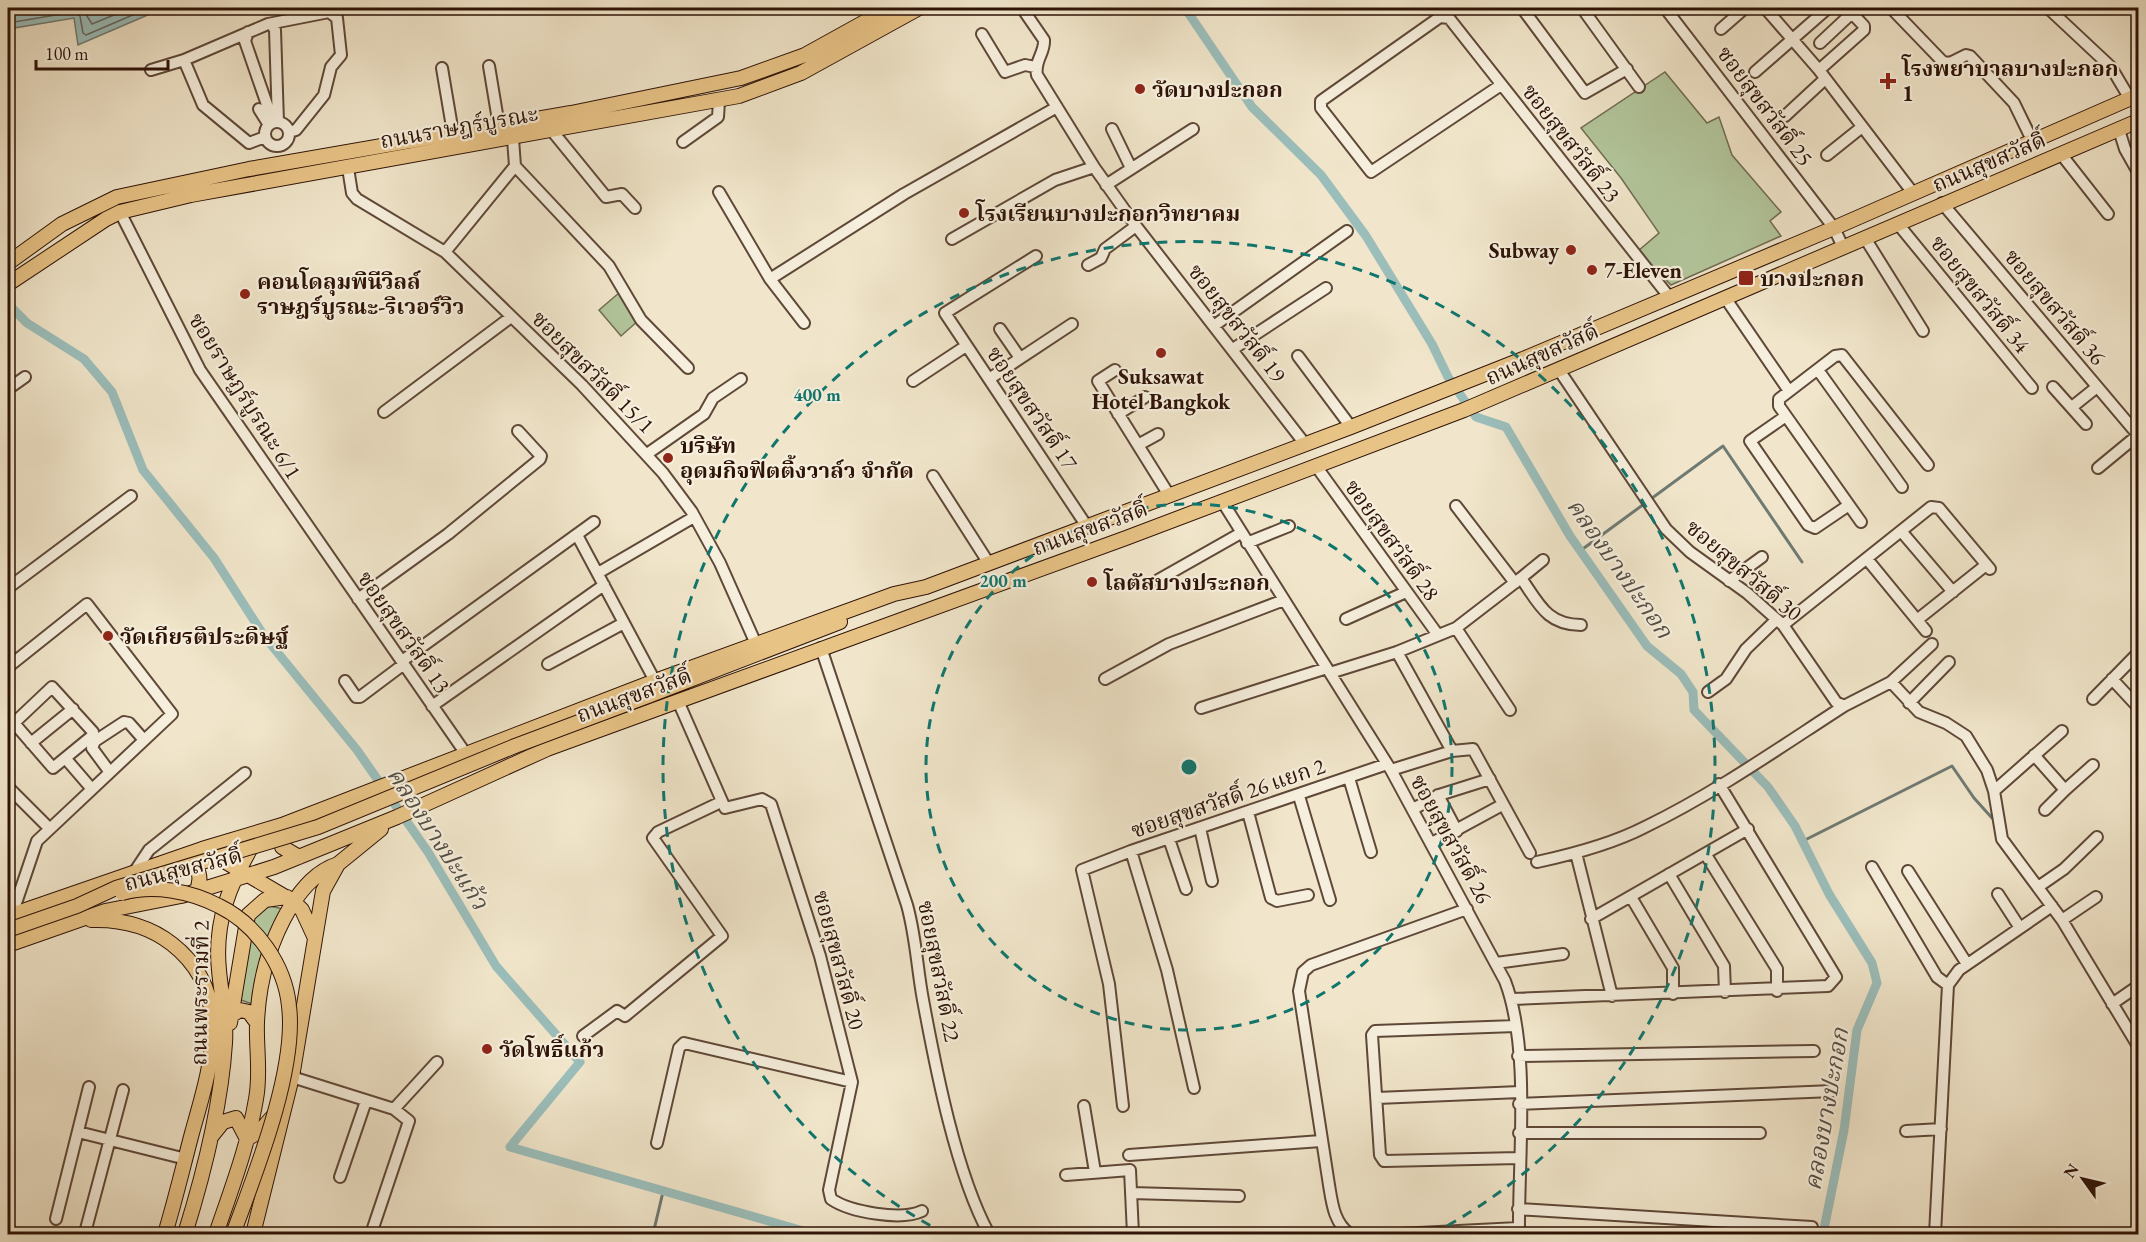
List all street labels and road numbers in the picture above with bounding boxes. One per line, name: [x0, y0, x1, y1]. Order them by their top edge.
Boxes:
street label: ซอยสุขสวัสดิ์ 25: [1710, 39, 1821, 172]
street label: ซอยสุขสวัสดิ์ 23: [1516, 77, 1628, 208]
street label: ถนนราษฎร์บูรณะ: [378, 99, 540, 155]
street label: ถนนสุขสวัสดิ์: [1927, 123, 2051, 199]
street label: ซอยสุขสวัสดิ์ 34: [1924, 228, 2038, 359]
street label: ซอยสุขสวัสดิ์ 36: [1998, 242, 2114, 371]
street label: ซอยสุขสวัสดิ์ 19: [1182, 257, 1294, 389]
street label: ซอยสุขสวัสดิ์ 15/1: [525, 303, 662, 440]
street label: ซอยราษฎร์บูรณะ 6/1: [182, 307, 308, 485]
street label: ถนนสุขสวัสดิ์: [1480, 314, 1604, 392]
street label: ซอยสุขสวัสดิ์ 17: [980, 340, 1086, 476]
street label: ซอยสุขสวัสดิ์ 28: [1338, 473, 1447, 606]
street label: ถนนสุขสวัสดิ์: [1028, 492, 1153, 562]
street label: ซอยสุขสวัสดิ์ 30: [1680, 512, 1809, 627]
street label: ซอยสุขสวัสดิ์ 13: [351, 564, 458, 699]
street label: ถนนสุขสวัสดิ์: [572, 659, 697, 729]
street label: ซอยสุขสวัสดิ์ 26 แยก 2: [1127, 750, 1329, 845]
street label: ซอยสุขสวัสดิ์ 26: [1404, 769, 1500, 909]
street label: ถนนสุขสวัสดิ์: [121, 839, 246, 898]
street label: ซอยสุขสวัสดิ์ 20: [806, 887, 873, 1033]
street label: ซอยสุขสวัสดิ์ 22: [911, 898, 969, 1044]
street label: ถนนพระรามที่ 2: [182, 920, 216, 1066]

